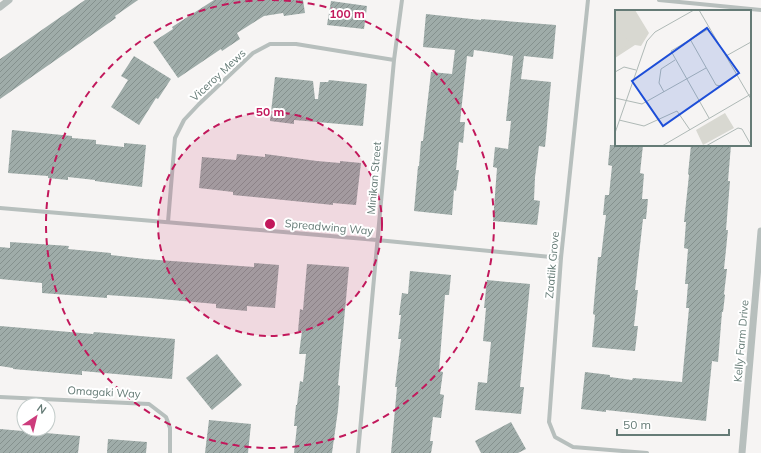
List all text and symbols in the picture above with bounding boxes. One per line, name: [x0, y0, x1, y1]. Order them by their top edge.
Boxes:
text: 100 m: [329, 6, 365, 21]
inset map: [615, 10, 751, 146]
street label: Viceroy Mews: [187, 46, 249, 104]
text: 50 m: [256, 104, 284, 119]
street label: Minikan Street: [364, 141, 384, 215]
street label: Spreadwing Way: [284, 216, 374, 238]
centre of rings: [263, 217, 277, 231]
street label: Zaatiik Grove: [542, 231, 562, 299]
street label: Kelly Farm Drive: [730, 299, 752, 383]
street label: Omagaki Way: [67, 383, 141, 401]
north arrow: [16, 397, 56, 437]
text: N: [34, 401, 49, 417]
scale bar: [617, 411, 729, 437]
text: 50 m: [623, 417, 651, 432]

